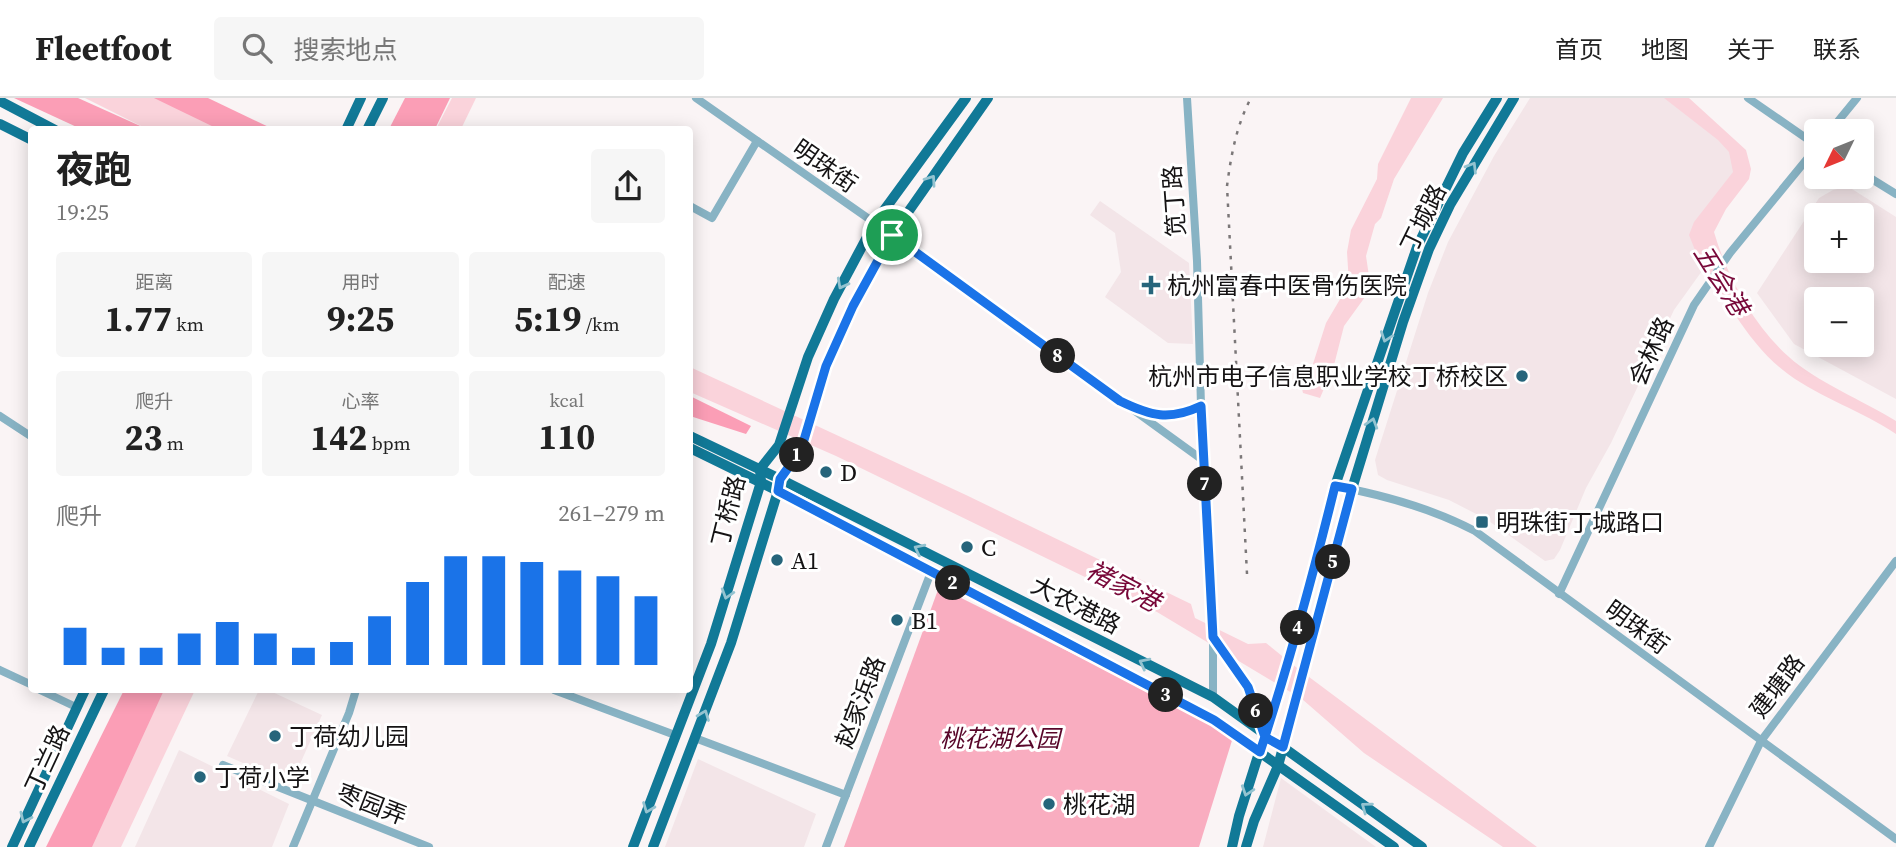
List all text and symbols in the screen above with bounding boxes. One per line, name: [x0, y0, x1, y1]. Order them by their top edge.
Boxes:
search box: [214, 17, 704, 80]
text: Fleetfoot: [35, 26, 172, 71]
icon: search: [238, 29, 276, 67]
text: 搜索地点: [294, 32, 398, 68]
text: 首页: [1555, 33, 1603, 66]
text: 地图: [1641, 33, 1689, 66]
text: 关于: [1727, 33, 1775, 66]
text: 联系: [1813, 33, 1861, 66]
north arrow: [1804, 119, 1874, 189]
map controls: [1804, 119, 1874, 357]
street label: 明珠街: [786, 132, 864, 200]
text: 夜跑: [56, 144, 132, 196]
button: share: [591, 149, 665, 223]
one-way arrow: [1464, 162, 1477, 175]
street label: 笕丁路: [1155, 164, 1193, 238]
one-way arrow: [923, 175, 936, 188]
street label: 丁城路: [1392, 178, 1454, 258]
text: 19:25: [56, 196, 109, 228]
button: +: [1804, 203, 1874, 273]
pin: [862, 205, 922, 265]
icon: arrive: [873, 216, 911, 254]
water label: 五会港: [1685, 237, 1759, 326]
text: 距离: [135, 269, 173, 295]
text: 用时: [341, 269, 380, 295]
text: 配速: [548, 269, 586, 295]
place label: 杭州富春中医骨伤医院: [1167, 269, 1407, 302]
marker: 杭州富春中医骨伤医院: [1141, 275, 1161, 295]
one-way arrow: [837, 277, 850, 290]
button: −: [1804, 287, 1874, 357]
text: 1.77: [104, 295, 172, 343]
text: 9:25: [327, 295, 394, 343]
text: 5:19: [514, 295, 581, 343]
text: km: [172, 311, 204, 337]
text: /km: [581, 311, 620, 337]
street label: 会林路: [1621, 311, 1681, 391]
one-way arrow: [1380, 330, 1394, 342]
pin: 8: [1040, 338, 1076, 374]
text: 8: [1052, 342, 1063, 368]
place label: 杭州市电子信息职业学校丁桥校区: [1148, 360, 1508, 393]
marker: 杭州市电子信息职业学校丁桥校区: [1514, 368, 1530, 384]
text: kcal: [550, 387, 584, 413]
text: 爬升: [135, 388, 173, 414]
text: 心率: [341, 388, 380, 414]
text: 110: [538, 413, 595, 461]
text: 23: [124, 414, 162, 462]
text: 142: [310, 414, 367, 462]
one-way arrow: [1364, 418, 1378, 430]
text: m: [162, 430, 184, 456]
text: bpm: [367, 430, 411, 456]
pin: 1: [780, 438, 814, 472]
text: 1: [791, 441, 802, 467]
place label: D: [840, 456, 857, 489]
marker: D: [818, 464, 834, 480]
pin: 7: [1188, 466, 1222, 502]
text: 7: [1199, 470, 1210, 496]
street label: 丁桥路: [703, 472, 753, 550]
text: 261–279 m: [558, 497, 665, 529]
text: 爬升: [56, 500, 102, 532]
place label: 明珠街丁城路口: [1496, 506, 1664, 539]
marker: 明珠街丁城路口: [1474, 514, 1490, 530]
place label: C: [981, 531, 996, 564]
marker: C: [959, 539, 975, 555]
place label: A1: [791, 544, 819, 577]
one-way arrow: [914, 544, 927, 558]
pin: 5: [1316, 545, 1350, 580]
text: 5: [1327, 548, 1338, 574]
marker: A1: [769, 552, 785, 568]
water label: 褚家港: [1080, 552, 1169, 622]
pin: 2: [936, 566, 970, 601]
text: 2: [947, 569, 958, 595]
street label: 大农港路: [1026, 569, 1126, 641]
one-way arrow: [720, 588, 735, 600]
street label: 明珠街: [1598, 592, 1676, 662]
place label: B1: [911, 604, 938, 637]
pin: 4: [1280, 610, 1316, 646]
marker: B1: [889, 612, 905, 628]
text: 4: [1292, 614, 1303, 640]
street label: 建塘路: [1742, 647, 1812, 725]
street label: 赵家浜路: [827, 651, 893, 753]
one-way arrow: [1139, 658, 1151, 672]
pin: 3: [1148, 678, 1184, 712]
text: 3: [1160, 681, 1171, 707]
pin: 6: [1238, 694, 1274, 728]
text: 6: [1250, 697, 1261, 723]
one-way arrow: [695, 709, 709, 721]
street label: 丁兰路: [17, 719, 77, 799]
place label: 丁荷幼儿园: [289, 720, 409, 753]
park label: 桃花湖公园: [940, 722, 1063, 755]
marker: 丁荷幼儿园: [267, 728, 283, 744]
place label: 丁荷小学: [214, 761, 310, 794]
marker: 丁荷小学: [192, 769, 208, 785]
street label: 枣园弄: [332, 776, 412, 832]
one-way arrow: [1241, 785, 1255, 797]
place label: 桃花湖: [1063, 788, 1135, 821]
marker: 桃花湖: [1041, 796, 1057, 812]
one-way arrow: [642, 801, 656, 813]
one-way arrow: [1361, 803, 1374, 815]
one-way arrow: [19, 811, 33, 823]

